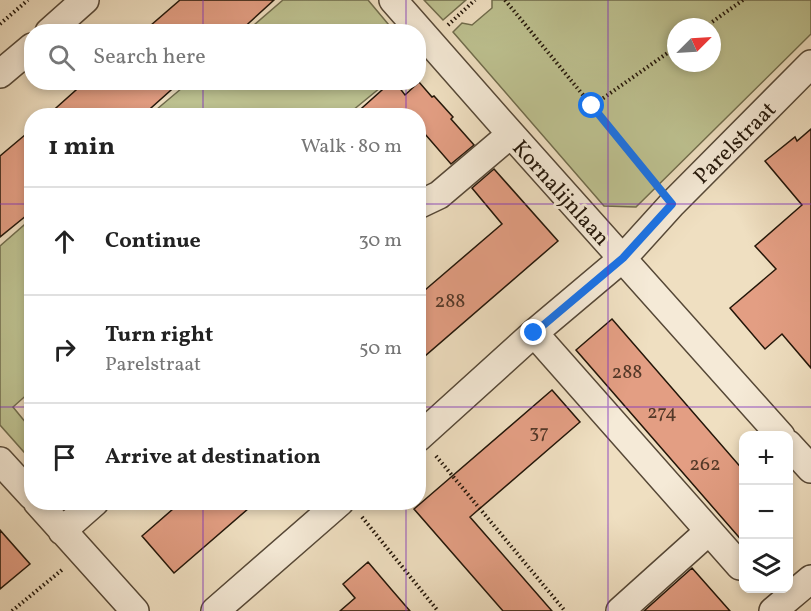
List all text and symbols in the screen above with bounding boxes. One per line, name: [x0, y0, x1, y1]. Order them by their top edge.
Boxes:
north arrow: [667, 18, 721, 72]
search box: [24, 24, 426, 90]
icon: search: [45, 41, 78, 74]
text: Search here: [93, 42, 206, 73]
route start: [578, 92, 604, 118]
street label: Parelstraat: [687, 95, 784, 192]
text: 1 min: [48, 129, 115, 165]
text: Walk · 80 m: [301, 133, 402, 161]
street label: Kornalijnlaan: [504, 134, 616, 253]
icon: ahead: [48, 225, 81, 258]
text: Continue: [105, 226, 201, 257]
text: 30 m: [358, 227, 402, 255]
house number: 288: [434, 288, 466, 316]
route end: [520, 319, 546, 345]
text: Turn right: [105, 320, 213, 351]
icon: right: [48, 333, 81, 366]
text: 50 m: [359, 335, 402, 363]
text: Parelstraat: [105, 351, 201, 379]
house number: 288: [611, 359, 643, 387]
house number: 274: [647, 399, 677, 427]
house number: 37: [529, 419, 549, 447]
map controls: [739, 431, 793, 593]
button: +: [739, 431, 793, 485]
icon: arrive: [48, 441, 81, 474]
text: Arrive at destination: [105, 442, 321, 473]
house number: 262: [689, 451, 721, 479]
button: −: [739, 485, 793, 539]
button: layers: [739, 539, 793, 593]

